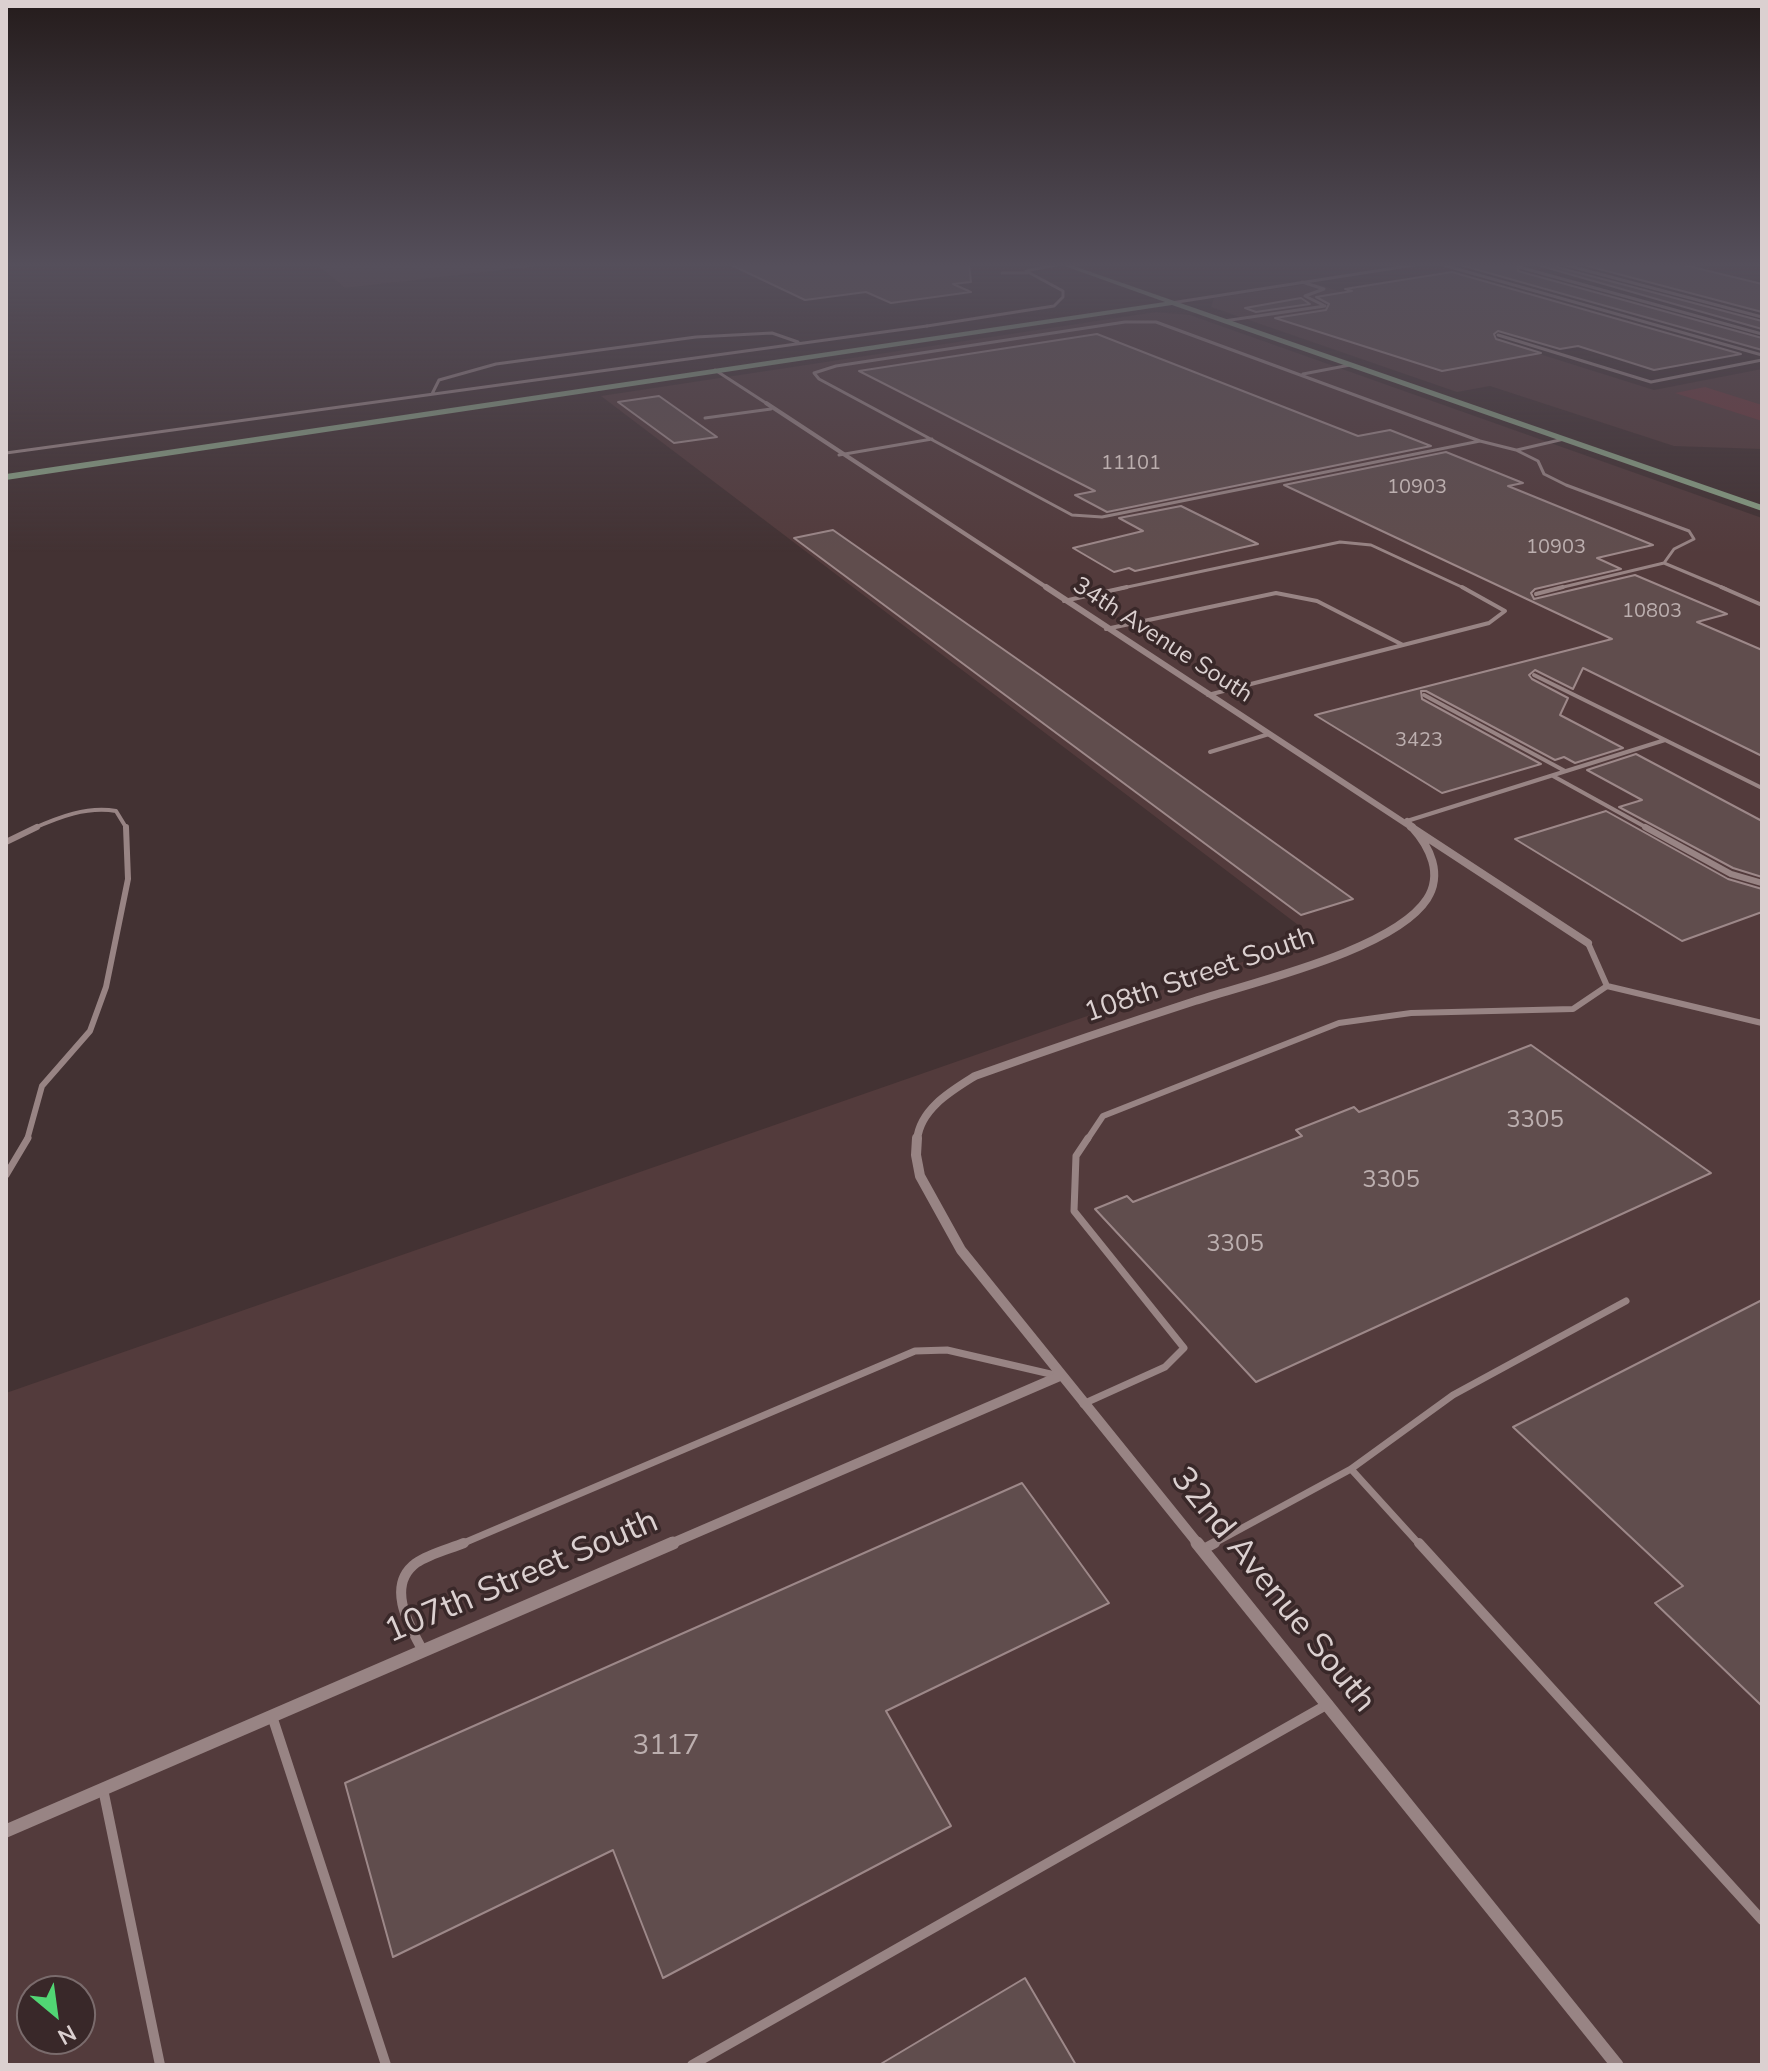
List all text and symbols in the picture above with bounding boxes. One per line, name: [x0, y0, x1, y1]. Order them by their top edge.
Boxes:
house number: 11101: [1101, 452, 1161, 476]
house number: 10903: [1387, 476, 1447, 500]
house number: 10903: [1526, 536, 1586, 560]
street label: 34th Avenue South: [1067, 572, 1257, 710]
house number: 10803: [1622, 600, 1682, 624]
house number: 3423: [1395, 729, 1443, 753]
street label: 108th Street South: [1081, 921, 1319, 1031]
house number: 3305: [1506, 1107, 1564, 1135]
house number: 3305: [1362, 1167, 1420, 1195]
house number: 3305: [1206, 1231, 1264, 1259]
street label: 32nd Avenue South: [1161, 1460, 1383, 1722]
street label: 107th Street South: [379, 1502, 665, 1654]
house number: 3117: [632, 1730, 700, 1764]
north arrow: [16, 1975, 96, 2055]
text: N: [52, 2017, 81, 2051]

